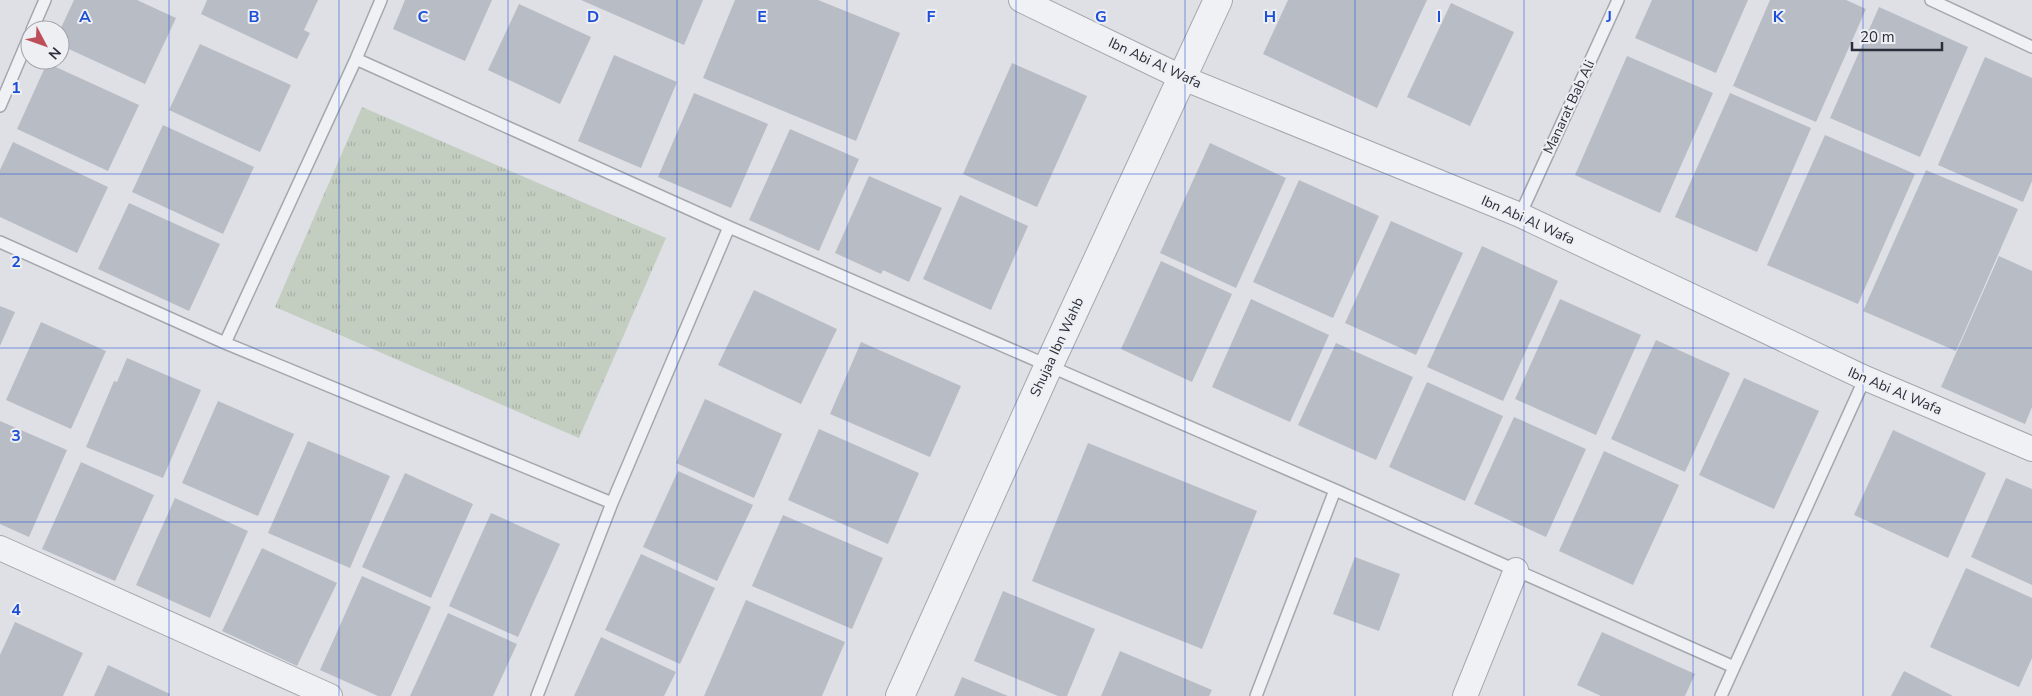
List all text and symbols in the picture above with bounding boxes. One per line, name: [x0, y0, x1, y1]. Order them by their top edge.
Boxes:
text: A: [79, 6, 91, 28]
text: B: [248, 6, 260, 28]
text: C: [418, 6, 429, 28]
text: D: [587, 6, 599, 28]
text: E: [757, 6, 767, 28]
text: F: [927, 6, 936, 28]
text: G: [1095, 6, 1107, 28]
text: H: [1264, 6, 1276, 28]
text: I: [1437, 6, 1441, 28]
text: J: [1605, 6, 1612, 28]
text: K: [1773, 6, 1785, 28]
north arrow: [20, 20, 70, 70]
scale bar: [1852, 20, 1942, 52]
text: 20 m: [1860, 27, 1895, 47]
street label: Ibn Abi Al Wafa: [1105, 33, 1205, 93]
text: N: [44, 43, 65, 63]
street label: Manarat Bab Ali: [1539, 57, 1599, 157]
text: 1: [11, 77, 21, 99]
street label: Ibn Abi Al Wafa: [1478, 191, 1578, 249]
text: 2: [11, 251, 21, 273]
street label: Shujaa Ibn Wahb: [1026, 294, 1088, 400]
street label: Ibn Abi Al Wafa: [1845, 363, 1945, 419]
text: 3: [11, 425, 21, 447]
text: 4: [11, 599, 21, 621]

